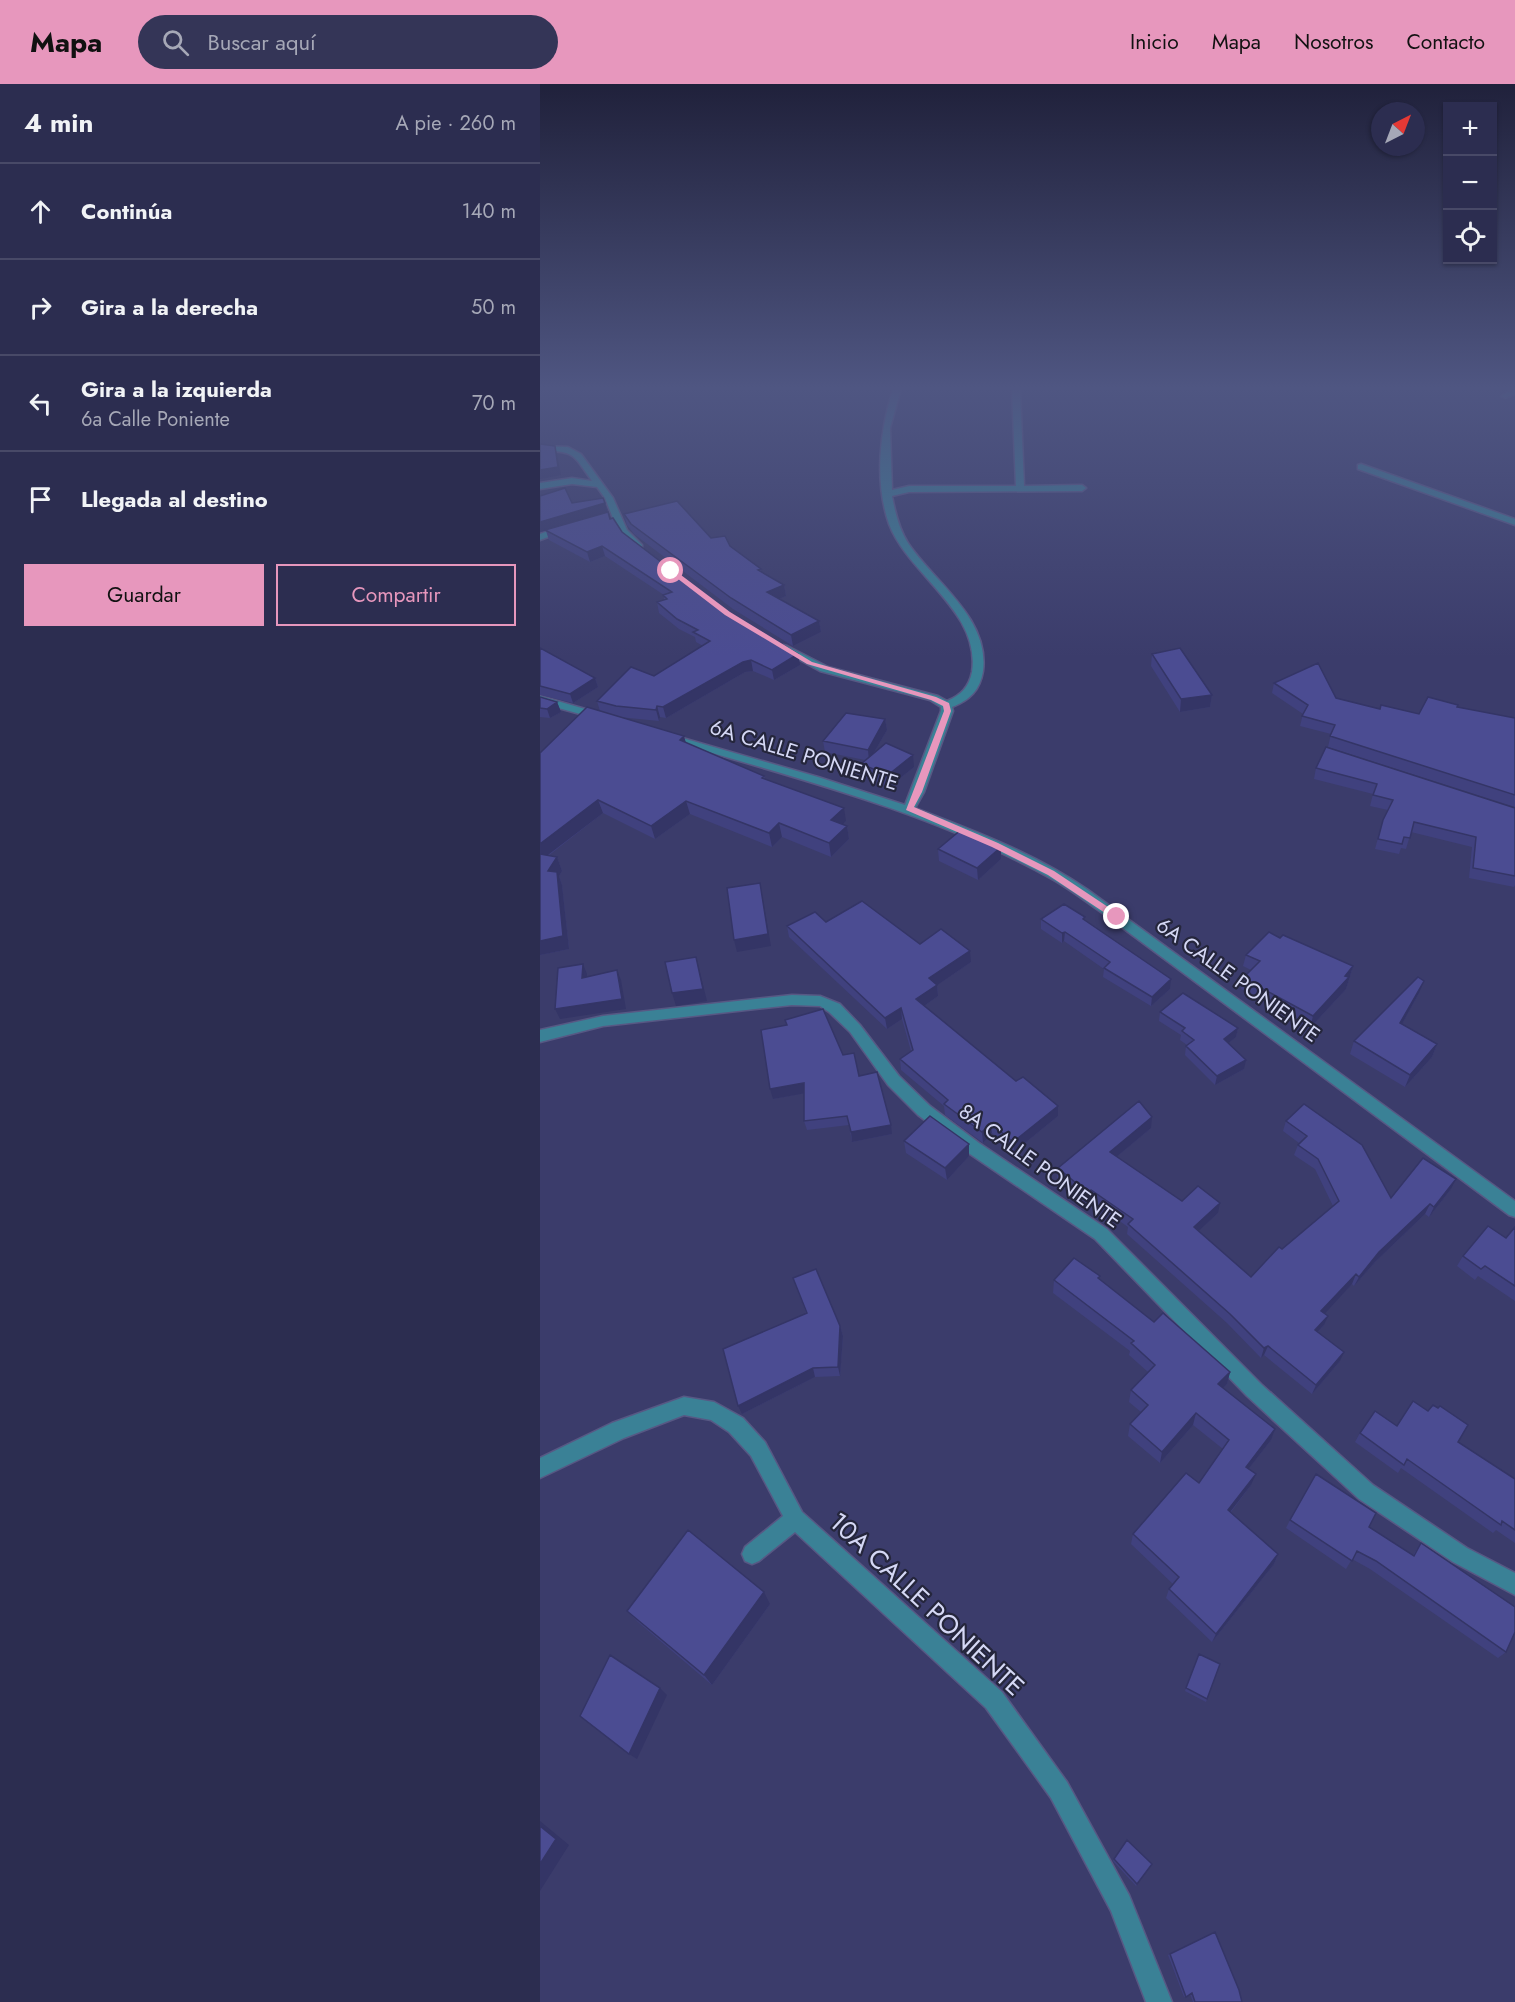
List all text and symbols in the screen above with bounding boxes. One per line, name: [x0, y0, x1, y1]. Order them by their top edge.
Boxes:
search box: [138, 15, 558, 69]
text: Mapa: [30, 22, 102, 63]
icon: search: [159, 26, 192, 59]
text: Buscar aquí: [207, 26, 316, 58]
text: Inicio: [1130, 27, 1179, 57]
text: Mapa: [1212, 27, 1261, 57]
text: Nosotros: [1294, 27, 1373, 57]
text: Contacto: [1406, 27, 1485, 57]
north arrow: [1371, 102, 1425, 156]
map controls: [1443, 102, 1497, 264]
button: +: [1443, 102, 1497, 156]
text: 4 min: [24, 104, 93, 142]
text: A pie · 260 m: [395, 109, 516, 138]
button: −: [1443, 156, 1497, 210]
icon: ahead: [24, 195, 57, 228]
text: Continúa: [81, 195, 172, 227]
text: 140 m: [462, 197, 516, 226]
button: locate: [1443, 210, 1497, 264]
icon: right: [24, 291, 57, 324]
text: Gira a la derecha: [81, 291, 258, 323]
text: 50 m: [471, 293, 516, 322]
text: Gira a la izquierda: [81, 373, 272, 405]
icon: left: [24, 387, 57, 420]
text: 70 m: [472, 389, 516, 418]
text: 6a Calle Poniente: [81, 405, 230, 434]
icon: arrive: [24, 483, 57, 516]
text: Llegada al destino: [81, 483, 268, 515]
route start: [657, 557, 683, 583]
button: Guardar: [24, 564, 264, 626]
button: Compartir: [276, 564, 516, 626]
street label: 6A CALLE PONIENTE: [706, 712, 902, 798]
route end: [1103, 903, 1129, 929]
street label: 6A CALLE PONIENTE: [1150, 910, 1326, 1050]
street label: 8A CALLE PONIENTE: [952, 1097, 1128, 1235]
street label: 10A CALLE PONIENTE: [821, 1503, 1033, 1705]

